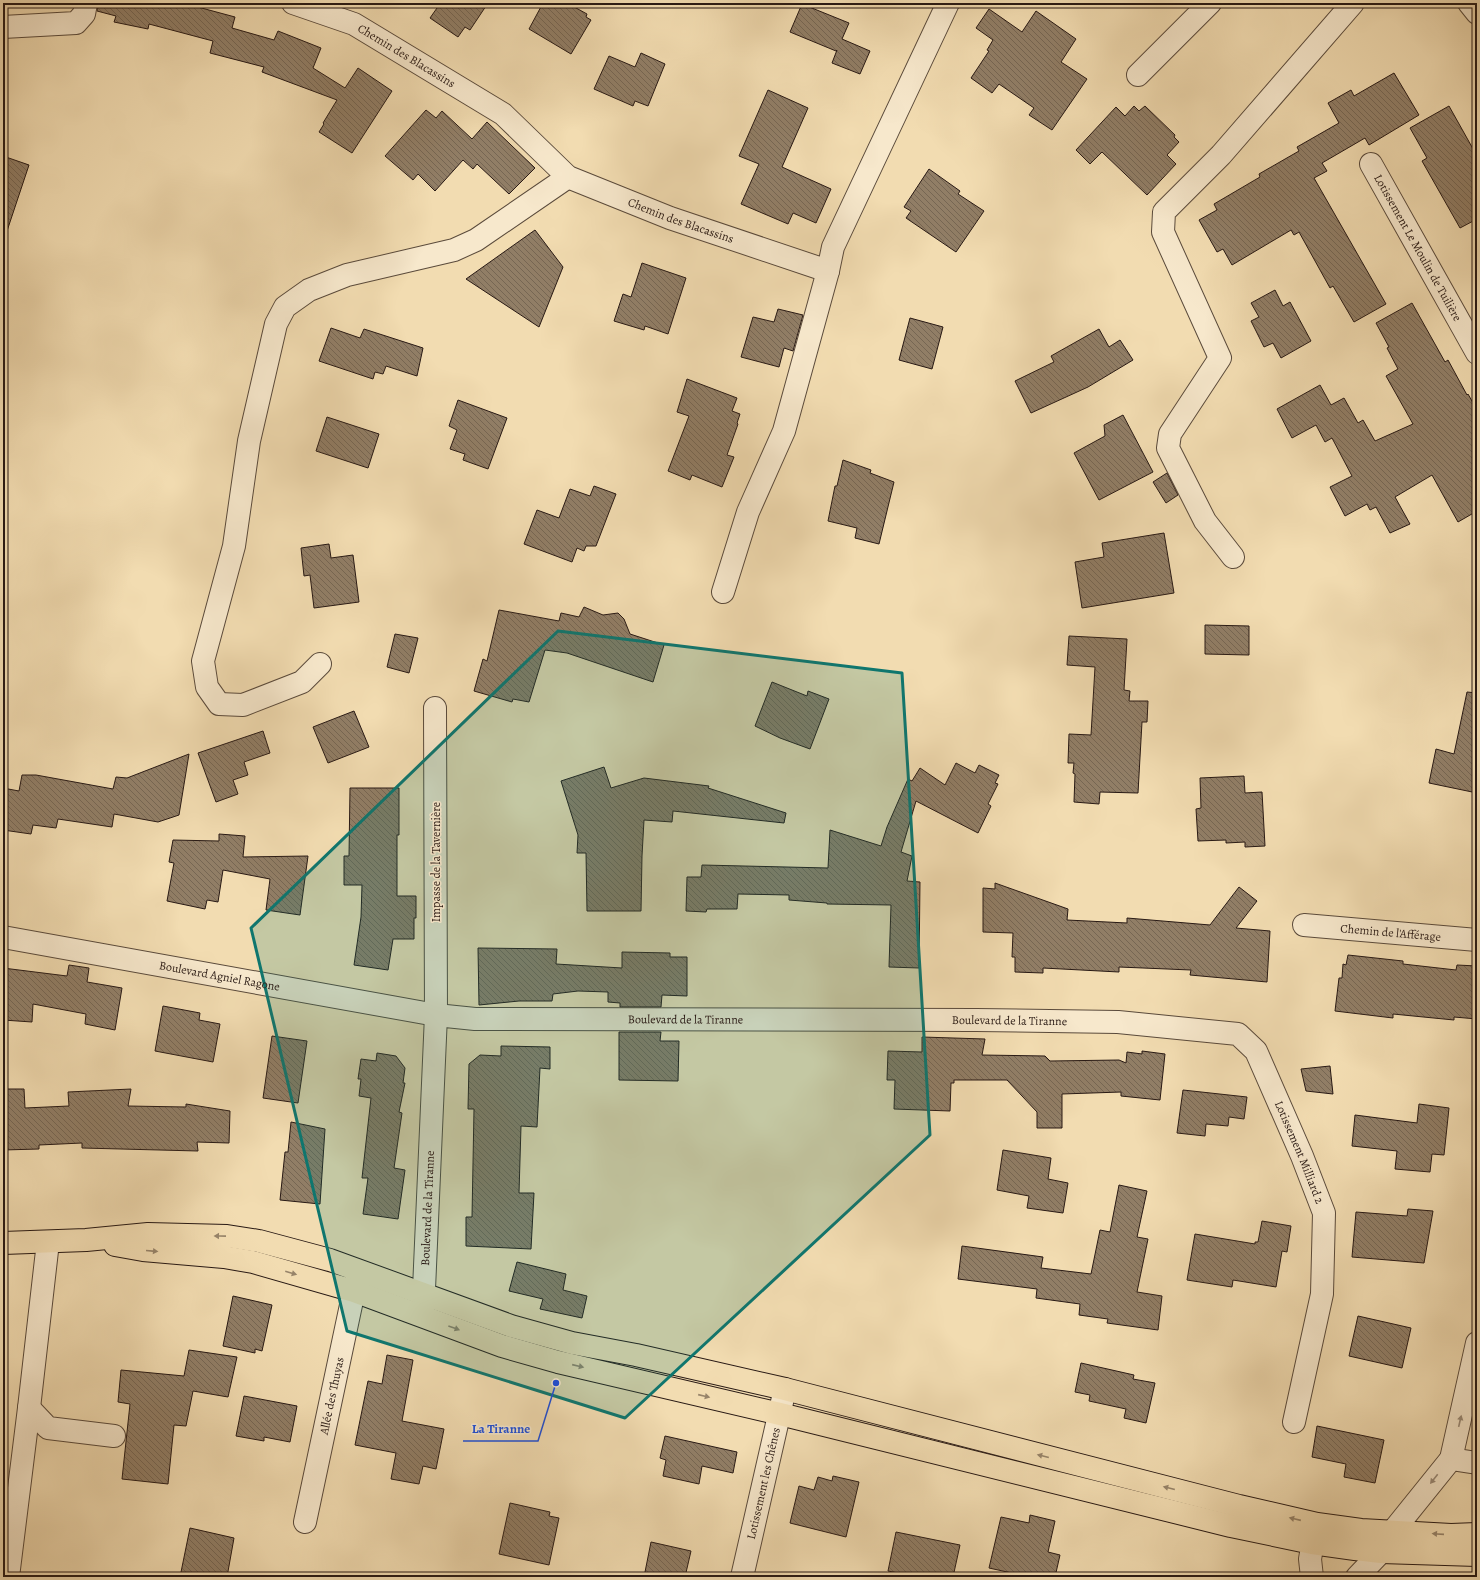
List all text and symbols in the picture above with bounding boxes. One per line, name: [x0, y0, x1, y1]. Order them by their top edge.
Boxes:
street label: Chemin des Blacassins: [355, 20, 459, 92]
street label: Lotissement Le Moulin de Tuilière: [1370, 171, 1466, 324]
street label: Chemin des Blacassins: [625, 194, 736, 247]
street label: Impasse de la Tavernière: [428, 802, 444, 922]
street label: Chemin de l'Afférage: [1340, 920, 1442, 945]
street label: Boulevard Agniel Ragone: [158, 957, 281, 995]
street label: Boulevard de la Tiranne: [628, 1011, 743, 1028]
street label: Boulevard de la Tiranne: [952, 1012, 1067, 1029]
street label: Lotissement Milliard 2: [1271, 1098, 1328, 1206]
street label: Boulevard de la Tiranne: [417, 1150, 438, 1266]
one-way arrow: [213, 1233, 226, 1239]
one-way arrow: [146, 1248, 158, 1254]
one-way arrow: [285, 1270, 297, 1276]
one-way arrow: [448, 1326, 460, 1332]
street label: Allée des Thuyas: [316, 1355, 348, 1437]
one-way arrow: [571, 1364, 584, 1370]
one-way arrow: [698, 1394, 710, 1400]
one-way arrow: [1457, 1415, 1463, 1427]
callout: La Tiranne: [463, 1416, 538, 1441]
text: La Tiranne: [472, 1420, 530, 1437]
street label: Lotissement les Chênes: [743, 1426, 784, 1541]
one-way arrow: [1037, 1453, 1049, 1459]
one-way arrow: [1430, 1474, 1439, 1485]
one-way arrow: [1163, 1485, 1175, 1491]
one-way arrow: [1289, 1516, 1301, 1522]
one-way arrow: [1432, 1531, 1444, 1538]

